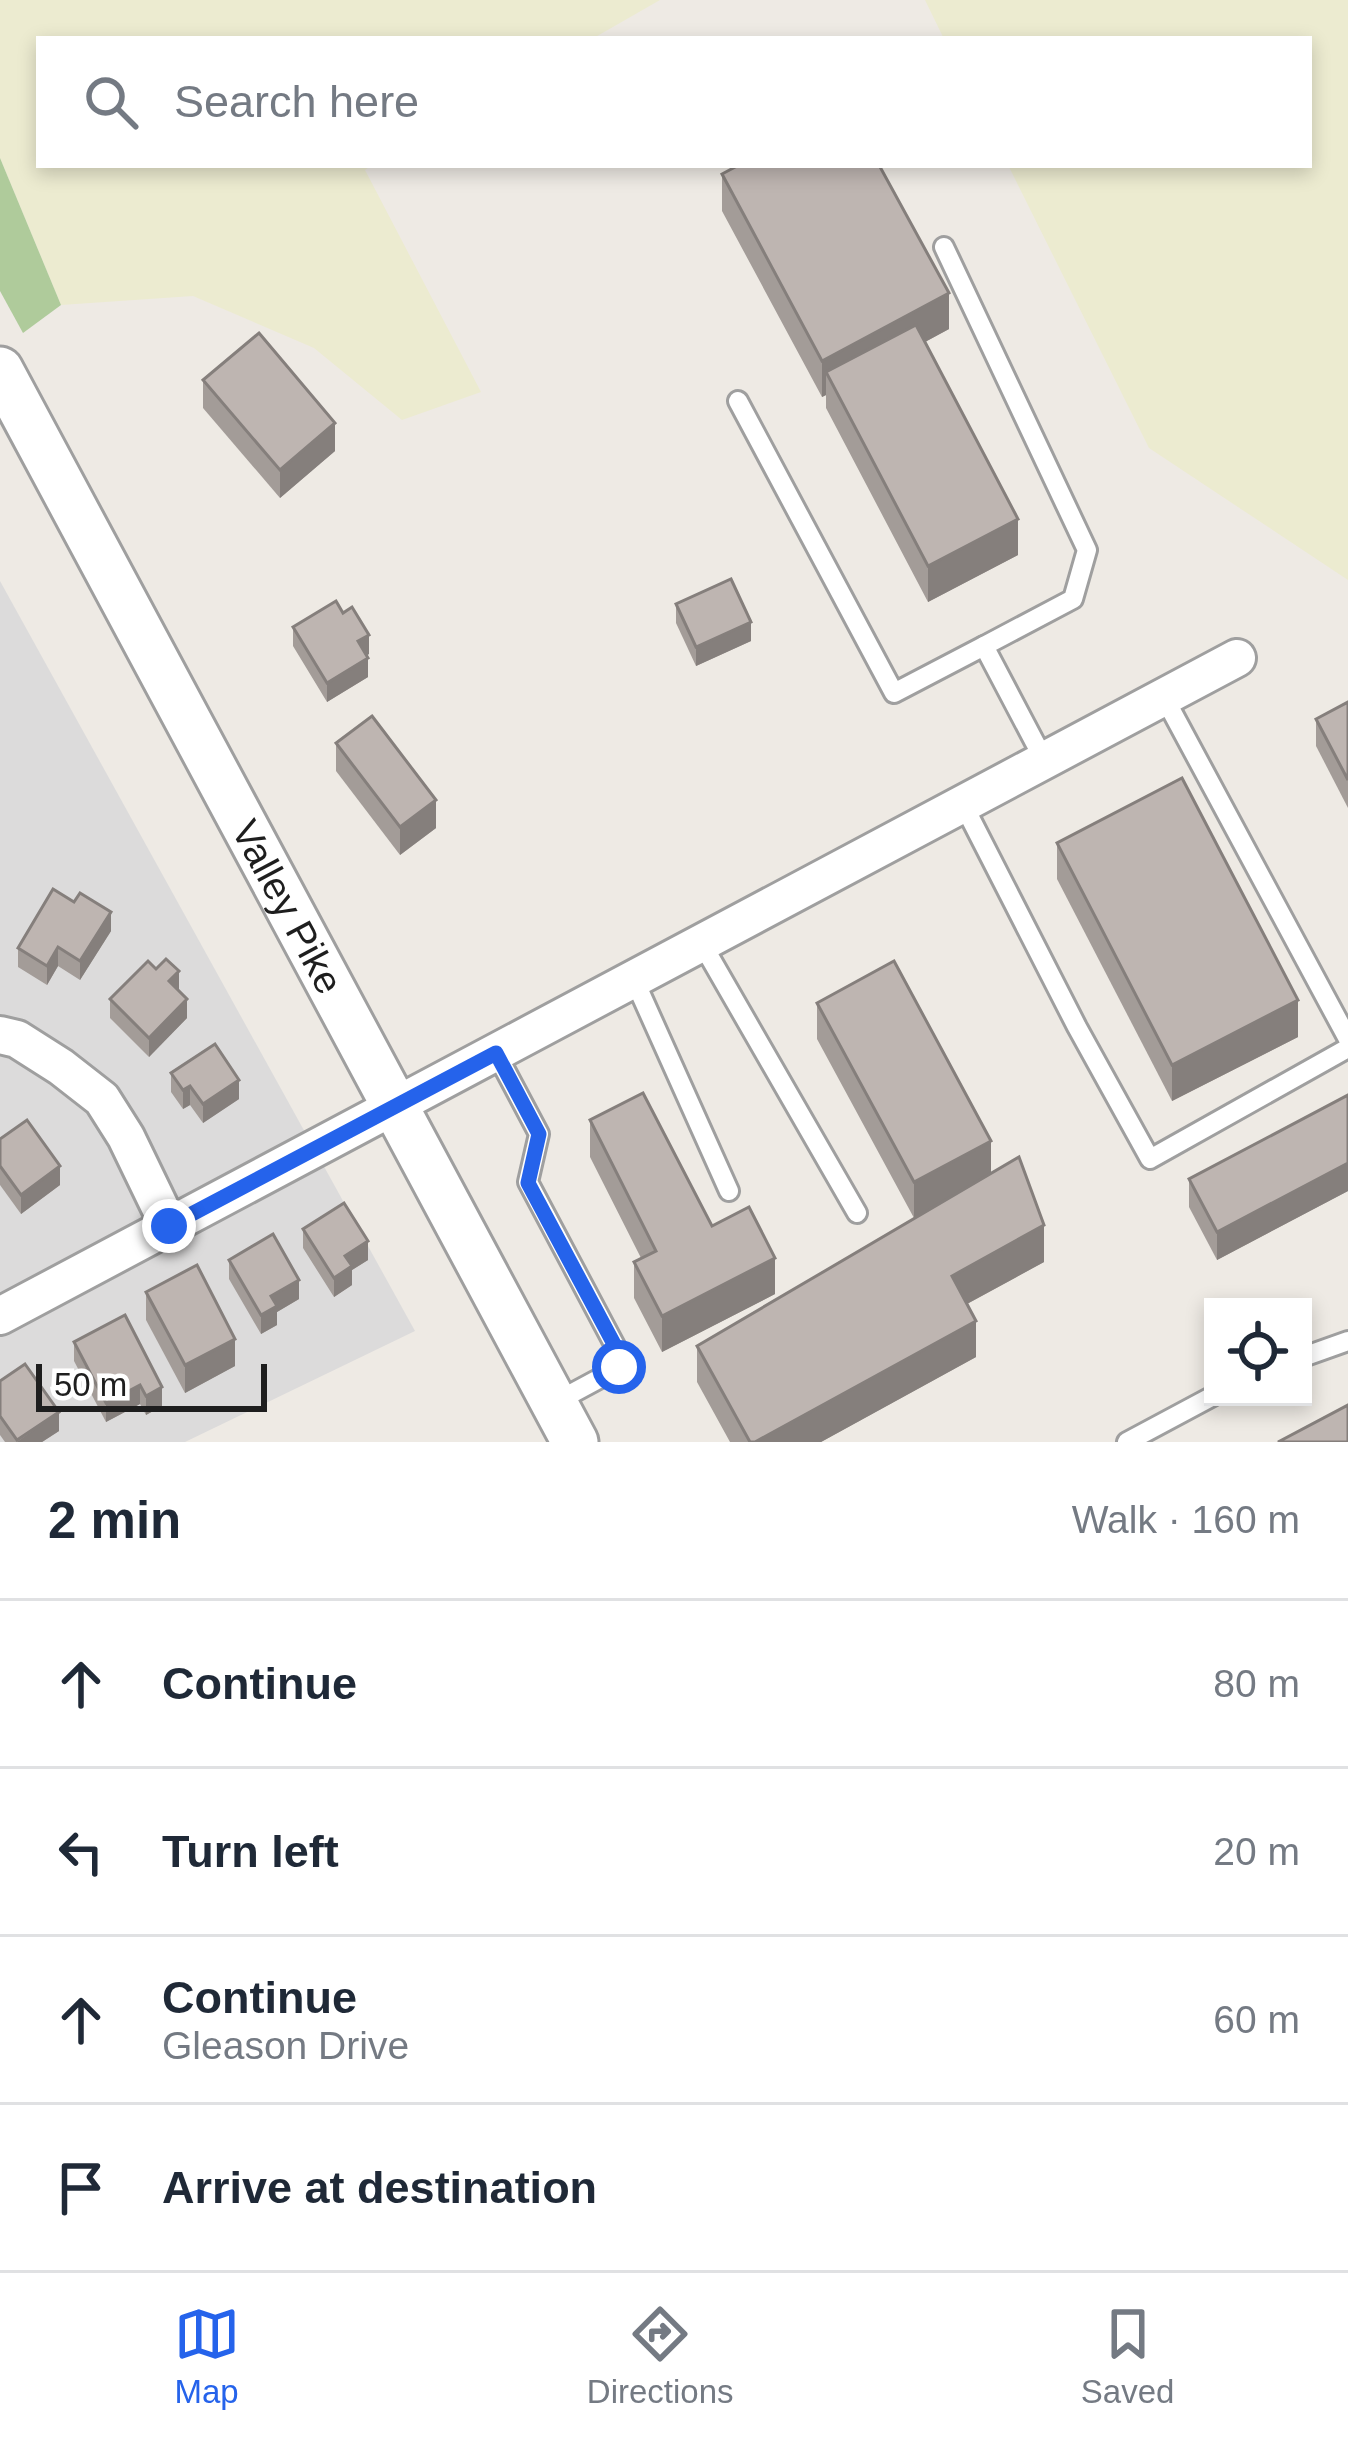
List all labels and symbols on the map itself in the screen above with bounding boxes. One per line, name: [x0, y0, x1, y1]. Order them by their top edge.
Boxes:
street label: Valley Pike: [224, 813, 352, 1001]
route end: [142, 1199, 196, 1253]
route start: [592, 1340, 646, 1394]
scale bar: [36, 1358, 267, 1411]

